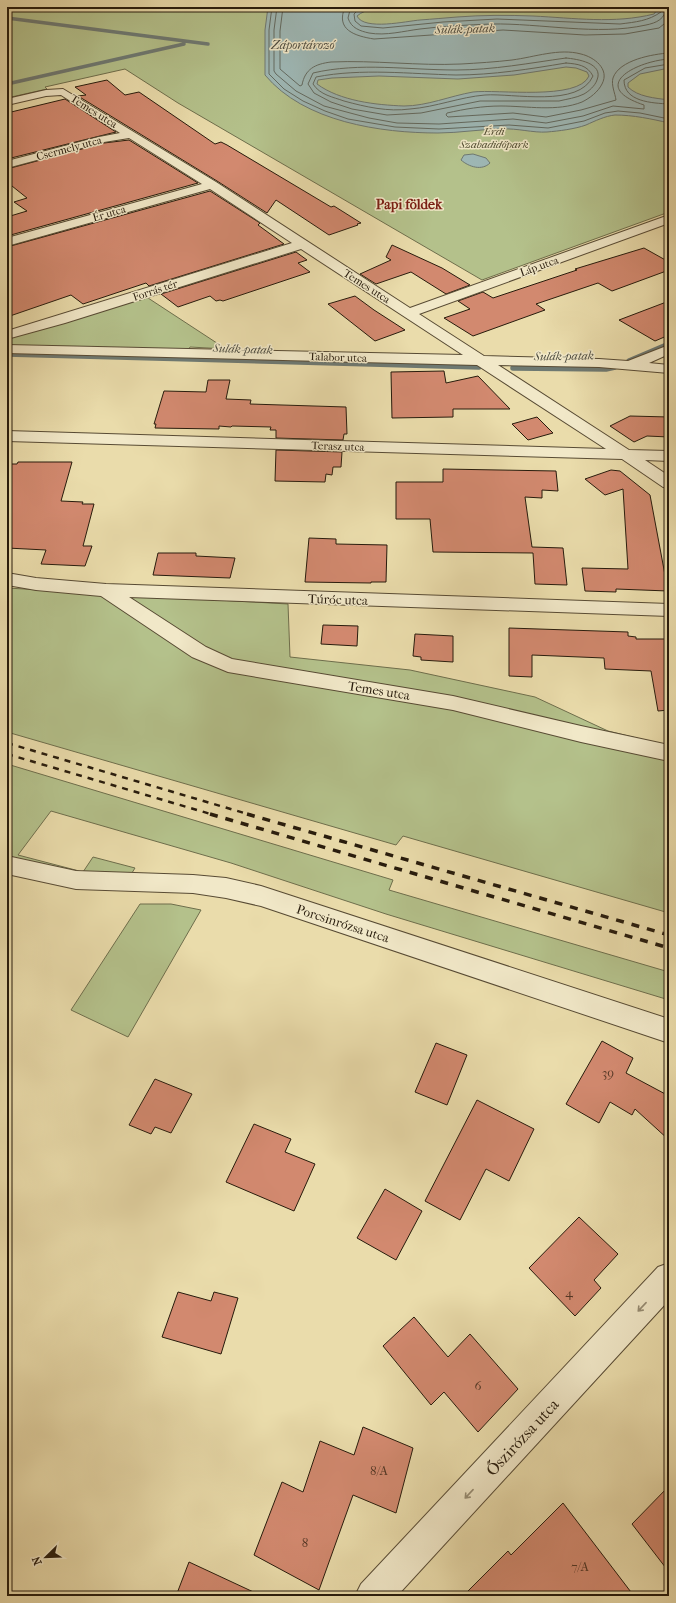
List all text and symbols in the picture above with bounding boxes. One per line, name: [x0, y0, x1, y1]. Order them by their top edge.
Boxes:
water label: Sulák-patak: [434, 21, 495, 37]
water label: Záportározó: [270, 38, 337, 52]
street label: Temes utca: [68, 92, 120, 131]
park label: Érdi Szabadidőpark: [458, 125, 529, 151]
street label: Csermely utca: [35, 133, 104, 163]
district label: Papi földek: [376, 196, 443, 213]
street label: Ér utca: [91, 202, 128, 224]
street label: Láp utca: [518, 253, 561, 279]
street label: Temes utca: [341, 267, 393, 307]
street label: Forrás tér: [131, 277, 179, 304]
water label: Sulák-patak: [212, 341, 273, 357]
water label: Sulák-patak: [533, 348, 594, 364]
street label: Talabor utca: [309, 350, 368, 365]
street label: Terasz utca: [311, 439, 366, 454]
street label: Túróc utca: [308, 591, 369, 608]
street label: Temes utca: [347, 678, 412, 703]
street label: Porcsinrózsa utca: [295, 901, 392, 946]
house number: 39: [602, 1065, 614, 1080]
house number: 4: [565, 1285, 573, 1300]
one-way arrow: [638, 1301, 647, 1312]
house number: 6: [474, 1378, 482, 1393]
street label: Őszirózsa utca: [481, 1394, 563, 1480]
house number: 8/A: [370, 1463, 389, 1478]
one-way arrow: [464, 1489, 473, 1500]
house number: 8: [302, 1535, 308, 1550]
north arrow: [26, 1537, 66, 1577]
text: N: [29, 1554, 45, 1567]
house number: 7/A: [571, 1559, 589, 1574]

